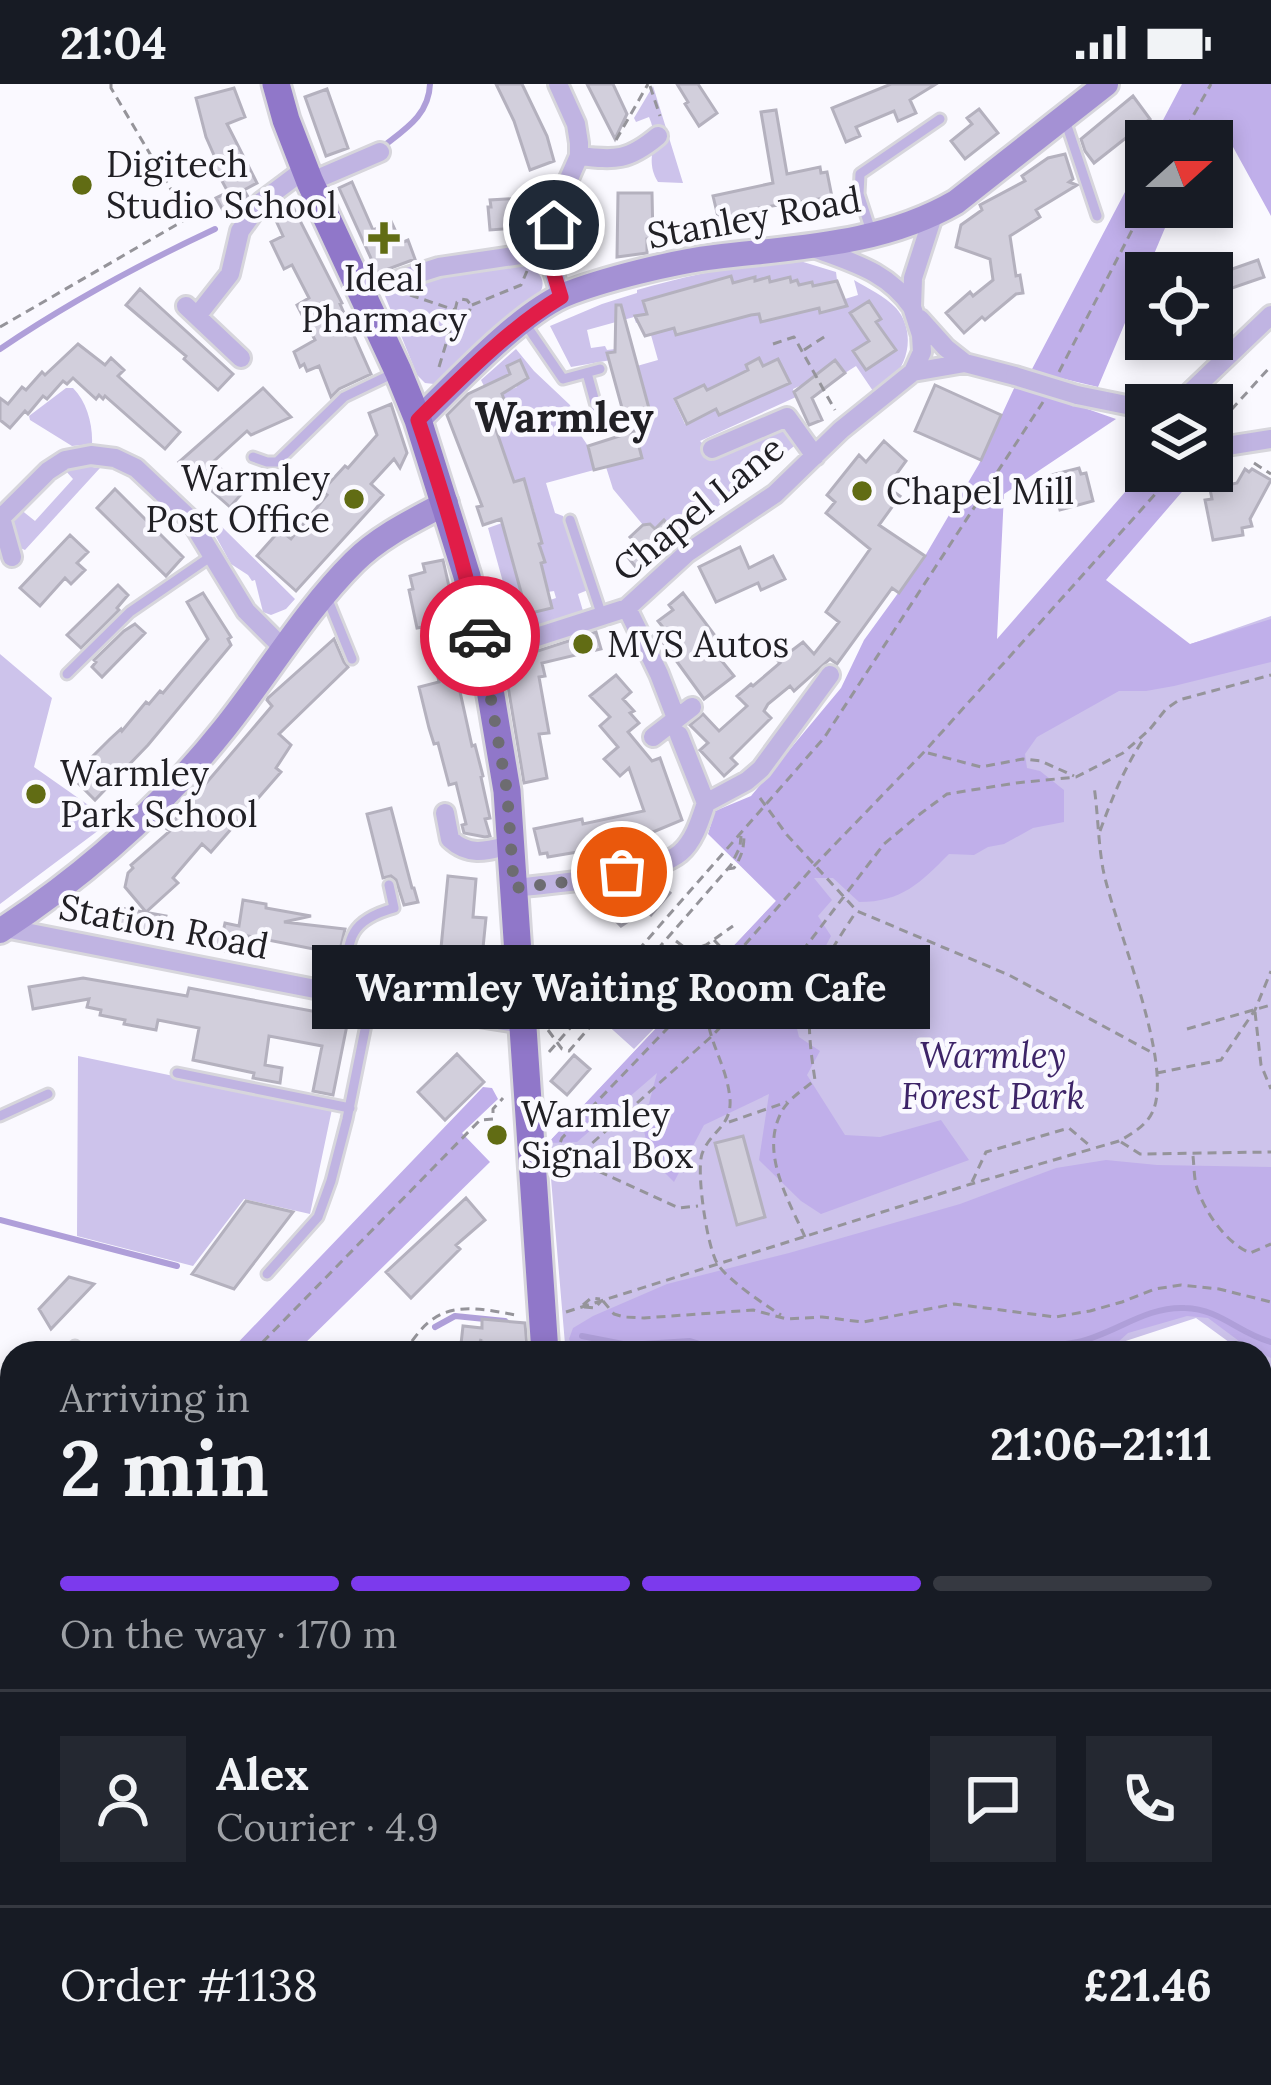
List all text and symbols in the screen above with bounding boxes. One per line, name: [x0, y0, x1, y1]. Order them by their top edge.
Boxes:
text: 21:04: [60, 14, 167, 71]
north arrow: [1125, 120, 1233, 228]
map controls: [1125, 120, 1233, 492]
place label: Digitech Studio School: [106, 141, 337, 228]
marker: Digitech Studio School: [69, 172, 95, 198]
pin: [503, 174, 605, 276]
street label: Stanley Road: [644, 176, 864, 258]
icon: home: [521, 192, 587, 258]
marker: Ideal Pharmacy: [371, 225, 397, 251]
button: locate: [1125, 252, 1233, 360]
place label: Ideal Pharmacy: [301, 255, 467, 342]
button: layers: [1125, 384, 1233, 492]
district label: Warmley: [474, 390, 654, 444]
street label: Chapel Lane: [603, 425, 793, 591]
place label: Warmley Post Office: [145, 455, 330, 542]
place label: Chapel Mill: [886, 468, 1074, 514]
marker: Chapel Mill: [849, 478, 875, 504]
marker: Warmley Post Office: [341, 486, 367, 512]
courier: [420, 576, 540, 696]
icon: car: [447, 603, 513, 669]
place label: MVS Autos: [607, 621, 789, 667]
marker: MVS Autos: [570, 631, 596, 657]
place label: Warmley Park School: [60, 750, 257, 837]
marker: Warmley Park School: [23, 781, 49, 807]
pin: [571, 821, 673, 923]
icon: bag: [589, 839, 655, 905]
street label: Station Road: [55, 883, 273, 969]
callout: Warmley Waiting Room Cafe: [313, 944, 931, 1028]
text: Warmley Waiting Room Cafe: [355, 962, 887, 1012]
park label: Warmley Forest Park: [901, 1032, 1085, 1119]
place label: Warmley Signal Box: [521, 1091, 693, 1178]
marker: Warmley Signal Box: [484, 1122, 510, 1148]
text: Arriving in: [60, 1373, 250, 1423]
text: 21:06–21:11: [990, 1415, 1212, 1472]
text: 2 min: [60, 1418, 269, 1517]
text: On the way · 170 m: [60, 1609, 398, 1659]
button: person: [60, 1736, 186, 1862]
button: chat: [930, 1736, 1056, 1862]
button: phone: [1086, 1736, 1212, 1862]
text: Alex: [216, 1745, 309, 1802]
text: Courier · 4.9: [216, 1802, 439, 1852]
text: Order #1138: [60, 1956, 318, 2013]
text: £21.46: [1083, 1956, 1212, 2013]

